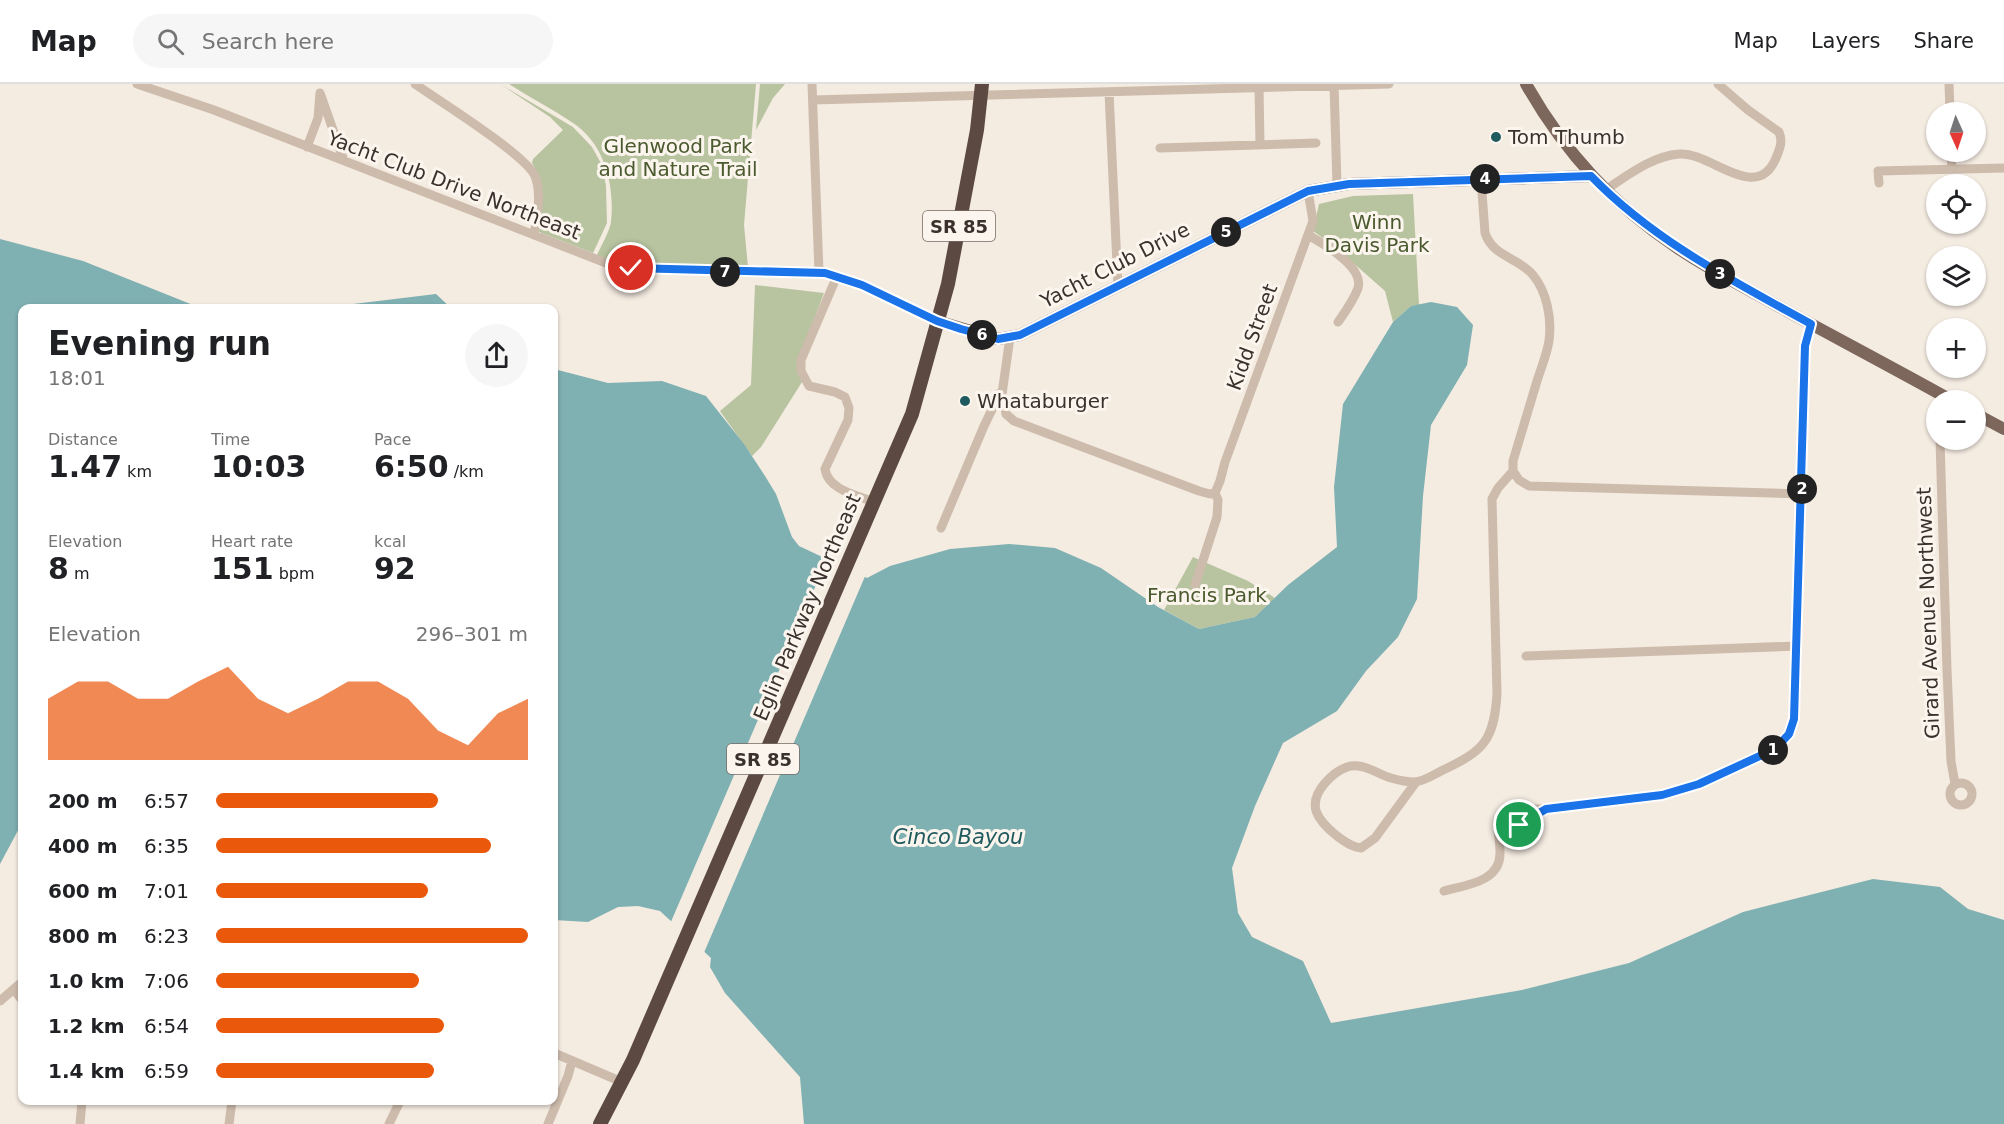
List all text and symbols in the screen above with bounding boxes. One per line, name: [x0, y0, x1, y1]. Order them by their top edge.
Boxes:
search box: [133, 14, 553, 68]
text: Map: [30, 25, 97, 58]
icon: search: [154, 25, 187, 58]
text: Search here: [202, 29, 334, 54]
text: Map: [1734, 29, 1778, 53]
text: Layers: [1811, 29, 1880, 53]
text: Share: [1913, 29, 1974, 53]
north arrow: [1926, 102, 1986, 162]
map controls: [1926, 102, 1986, 450]
street label: Yacht Club Drive Northeast: [323, 125, 584, 245]
place label: Tom Thumb: [1507, 125, 1625, 149]
marker: Tom Thumb: [1489, 130, 1503, 144]
park label: Glenwood Park and Nature Trail: [598, 134, 758, 181]
pin: 4: [1470, 164, 1500, 194]
text: 4: [1479, 169, 1491, 188]
button: locate: [1926, 174, 1986, 234]
park label: Winn Davis Park: [1324, 210, 1430, 257]
road number: SR 85: [923, 211, 995, 241]
street label: Yacht Club Drive: [1036, 217, 1194, 313]
pin: 5: [1211, 217, 1241, 247]
text: 5: [1220, 222, 1232, 241]
pin: [605, 242, 656, 293]
button: layers: [1926, 246, 1986, 306]
icon: check: [614, 251, 647, 284]
pin: 7: [710, 257, 740, 287]
pin: 3: [1705, 259, 1735, 289]
text: 7: [719, 262, 731, 281]
text: 3: [1714, 264, 1726, 283]
street label: Kidd Street: [1222, 281, 1282, 393]
button: +: [1926, 318, 1986, 378]
pin: 6: [967, 320, 997, 350]
text: Evening run: [48, 324, 271, 363]
button: share: [465, 324, 528, 387]
text: 6: [976, 325, 988, 344]
text: 18:01: [48, 366, 106, 390]
place label: Whataburger: [977, 389, 1109, 413]
button: −: [1926, 390, 1986, 450]
marker: Whataburger: [958, 394, 972, 408]
text: Distance: [48, 430, 118, 449]
text: Time: [211, 430, 250, 449]
text: Pace: [374, 430, 411, 449]
text: 1.47: [48, 449, 122, 484]
text: 10:03: [211, 449, 307, 484]
text: 6:50: [374, 449, 449, 484]
text: km: [122, 462, 152, 481]
text: /km: [449, 462, 484, 481]
pin: 2: [1787, 474, 1817, 504]
text: 2: [1796, 479, 1808, 498]
street label: Girard Avenue Northwest: [1912, 487, 1944, 739]
street label: Eglin Parkway Northeast: [748, 490, 866, 724]
text: Elevation: [48, 532, 122, 551]
text: Heart rate: [211, 532, 293, 551]
text: kcal: [374, 532, 406, 551]
text: 8: [48, 551, 69, 586]
text: 151: [211, 551, 274, 586]
text: 92: [374, 551, 416, 586]
text: m: [69, 564, 90, 583]
text: bpm: [274, 564, 315, 583]
park label: Francis Park: [1147, 583, 1267, 607]
text: Elevation: [48, 622, 141, 646]
text: 296–301 m: [416, 622, 528, 646]
pin: 1: [1758, 735, 1788, 765]
text: 1: [1767, 740, 1779, 759]
road number: SR 85: [727, 744, 799, 774]
text: 200 m: [48, 789, 118, 813]
text: 6:57: [144, 789, 189, 813]
pin: [1493, 799, 1544, 850]
icon: arrive: [1502, 808, 1535, 841]
water label: Cinco Bayou: [893, 825, 1023, 849]
text: 400 m: [48, 834, 118, 858]
text: 6:35: [144, 834, 189, 858]
text: 600 m: [48, 879, 118, 903]
text: 7:01: [144, 879, 189, 903]
text: 800 m: [48, 924, 118, 948]
text: 6:23: [144, 924, 189, 948]
text: 1.0 km: [48, 969, 125, 993]
text: 7:06: [144, 969, 189, 993]
text: 1.2 km: [48, 1014, 125, 1038]
text: 6:54: [144, 1014, 189, 1038]
text: 1.4 km: [48, 1059, 125, 1083]
text: 6:59: [144, 1059, 189, 1083]

